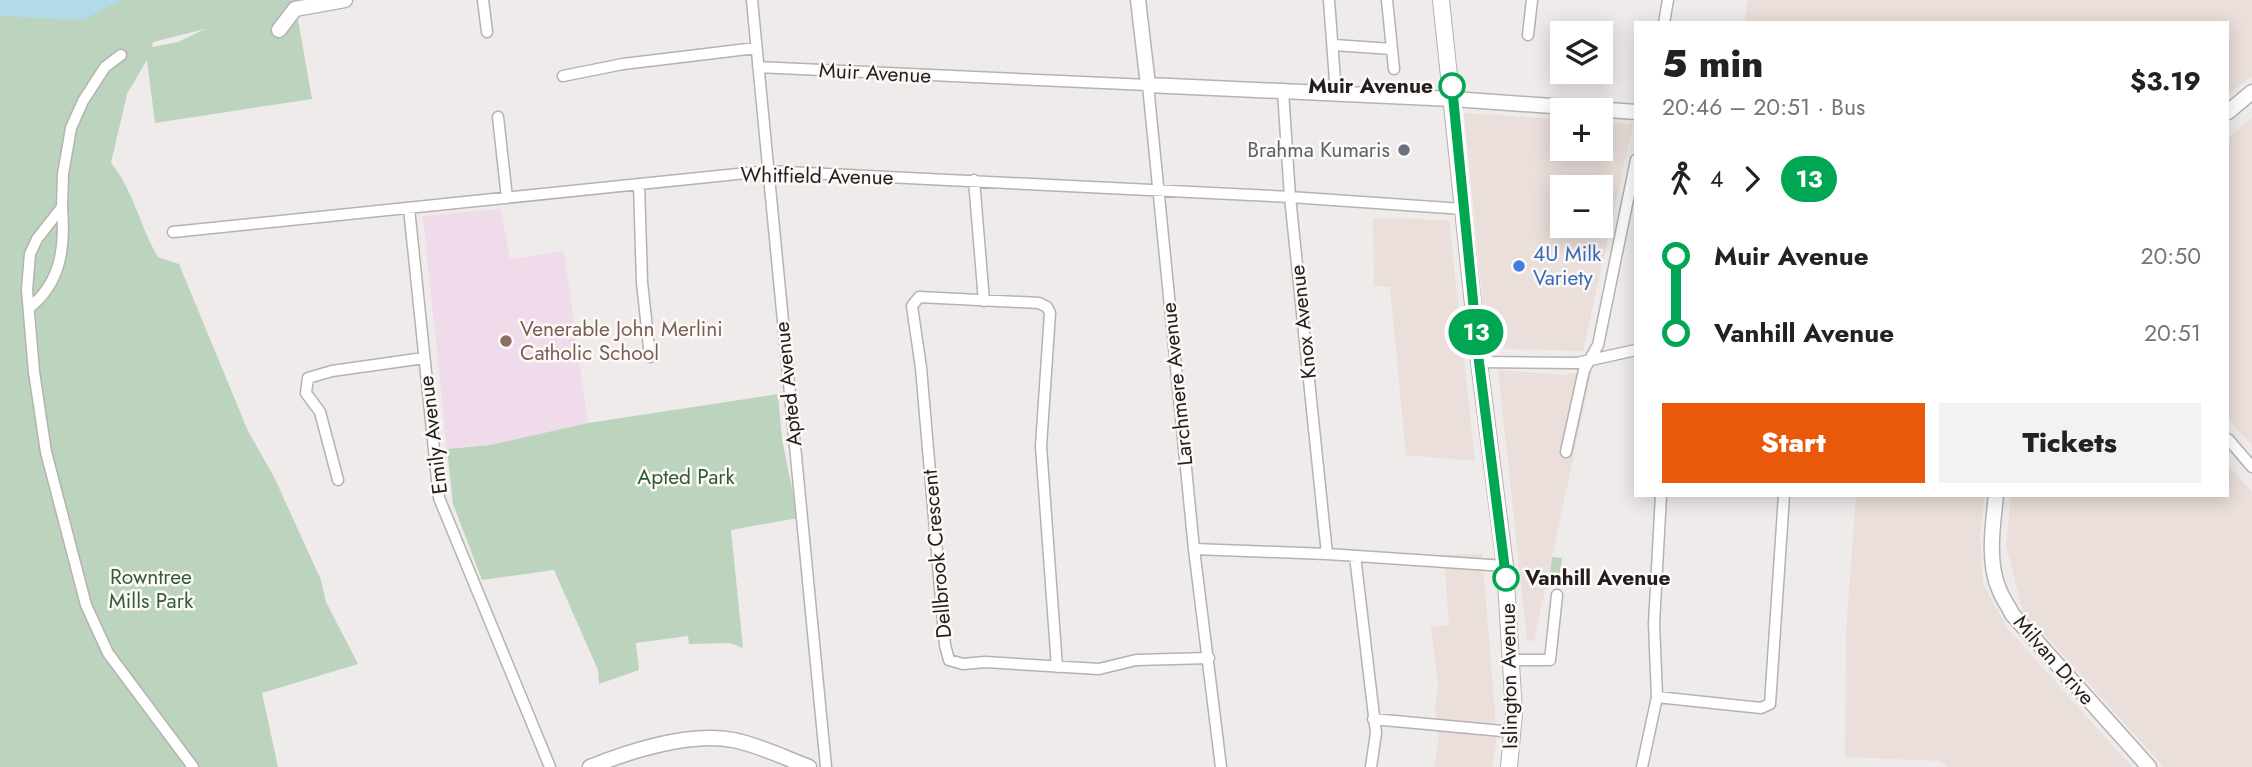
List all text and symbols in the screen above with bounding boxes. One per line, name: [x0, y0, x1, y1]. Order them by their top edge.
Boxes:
map controls: [1550, 21, 1613, 238]
button: layers: [1550, 21, 1613, 84]
text: 5 min: [1662, 36, 1764, 91]
street label: Muir Avenue: [818, 55, 932, 91]
text: $3.19: [2130, 62, 2201, 100]
place label: Muir Avenue: [1308, 71, 1433, 101]
marker: Muir Avenue: [1439, 73, 1465, 99]
text: 20:46 – 20:51 · Bus: [1662, 90, 1865, 124]
button: +: [1550, 98, 1613, 161]
place label: Brahma Kumaris: [1247, 135, 1390, 165]
marker: Brahma Kumaris: [1396, 142, 1412, 158]
street label: Whitfield Avenue: [740, 160, 894, 192]
icon: walk: [1662, 160, 1700, 198]
icon: forward: [1733, 160, 1771, 198]
text: 13: [1795, 161, 1823, 196]
text: 4: [1710, 162, 1723, 196]
button: −: [1550, 175, 1613, 238]
text: Muir Avenue: [1714, 237, 1869, 275]
place label: 4U Milk Variety: [1533, 239, 1602, 293]
text: 20:50: [2140, 239, 2201, 273]
marker: 4U Milk Variety: [1511, 258, 1527, 274]
street label: Knox Avenue: [1282, 263, 1324, 381]
street label: Larchmere Avenue: [1153, 301, 1200, 467]
line badge: 13: [1444, 309, 1508, 355]
place label: Venerable John Merlini Catholic School: [520, 314, 723, 368]
text: 13: [1462, 314, 1490, 349]
text: Vanhill Avenue: [1714, 314, 1894, 352]
text: 20:51: [2144, 316, 2201, 350]
street label: Apted Avenue: [767, 320, 809, 448]
marker: Venerable John Merlini Catholic School: [498, 333, 514, 349]
street label: Emily Avenue: [411, 374, 455, 496]
button: Start: [1662, 403, 1925, 483]
button: Tickets: [1939, 403, 2201, 483]
park label: Apted Park: [637, 462, 735, 492]
street label: Dellbrook Crescent: [915, 468, 959, 640]
park label: Rowntree Mills Park: [109, 562, 194, 616]
place label: Vanhill Avenue: [1524, 563, 1670, 593]
marker: Vanhill Avenue: [1493, 565, 1519, 591]
street label: Islington Avenue: [1493, 602, 1525, 749]
street label: Milvan Drive: [2006, 608, 2102, 712]

